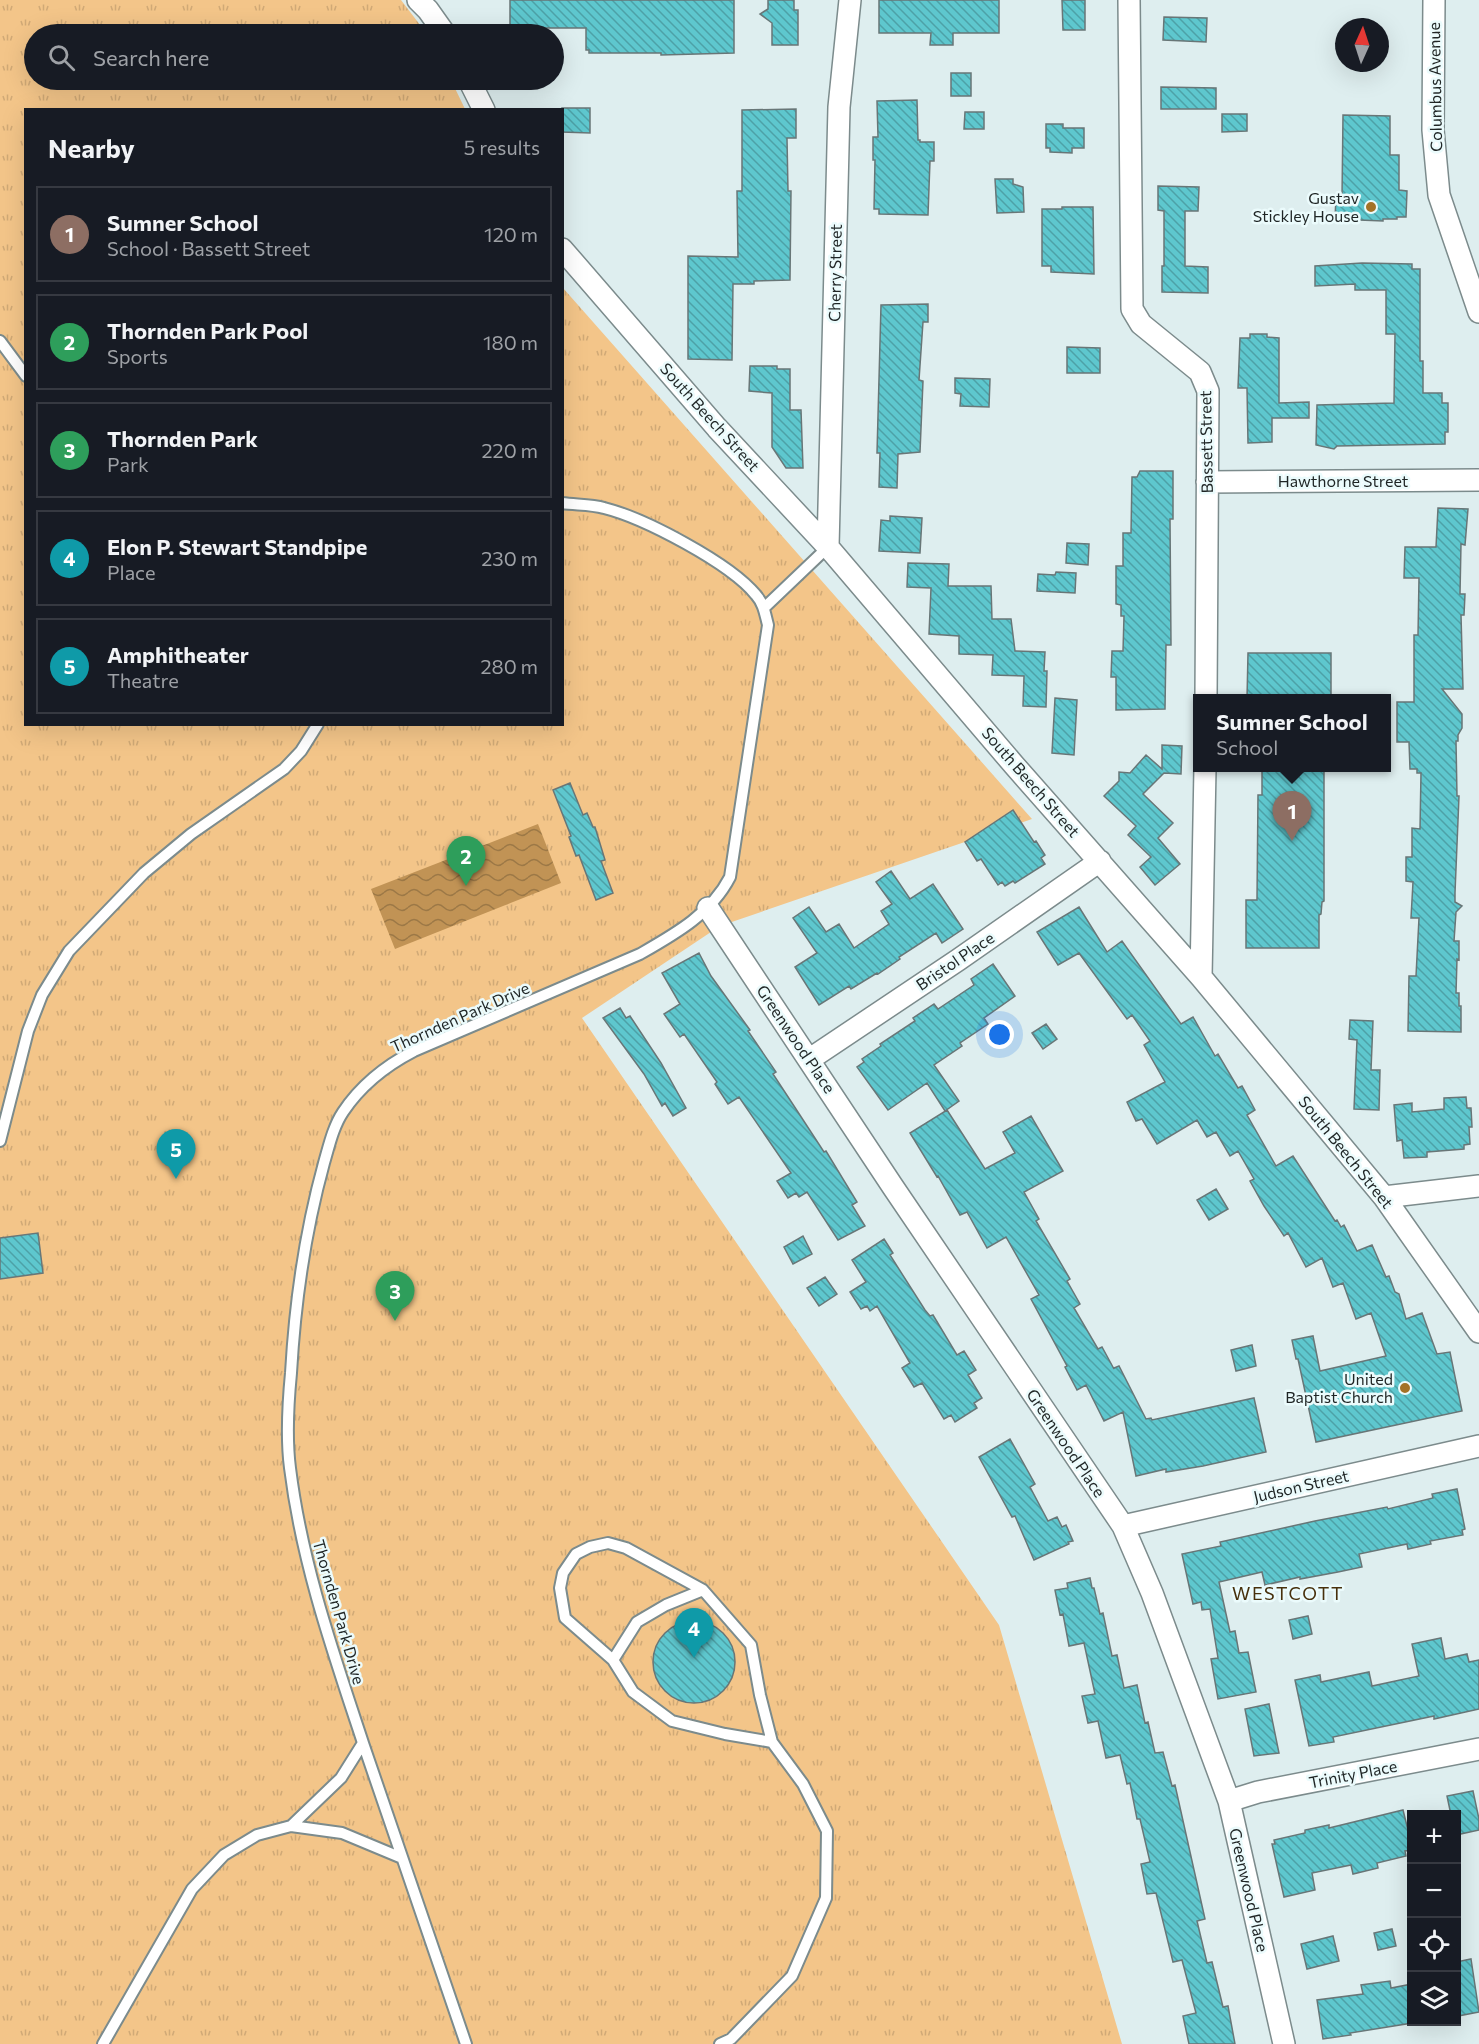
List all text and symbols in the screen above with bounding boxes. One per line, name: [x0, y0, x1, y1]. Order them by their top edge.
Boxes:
north arrow: [1335, 18, 1389, 72]
street label: Columbus Avenue: [1424, 22, 1445, 152]
search box: [24, 24, 564, 90]
icon: search: [45, 41, 78, 74]
text: Search here: [93, 44, 209, 71]
text: Nearby: [48, 132, 135, 163]
text: 5 results: [464, 135, 540, 159]
place label: Gustav Stickley House: [1253, 188, 1359, 225]
marker: Gustav Stickley House: [1364, 200, 1378, 214]
text: Sumner School: [107, 209, 258, 236]
text: 1: [65, 222, 74, 246]
text: 120 m: [484, 222, 538, 246]
street label: Cherry Street: [824, 223, 845, 322]
text: School · Bassett Street: [107, 236, 310, 260]
text: Thornden Park Pool: [107, 317, 308, 344]
text: 2: [64, 330, 75, 354]
text: 180 m: [483, 330, 538, 354]
text: Sports: [107, 344, 168, 368]
street label: South Beech Street: [657, 359, 764, 475]
street label: Bassett Street: [1195, 390, 1216, 494]
text: Thornden Park: [107, 425, 258, 452]
text: 3: [64, 438, 75, 462]
text: 220 m: [482, 438, 538, 462]
text: Park: [107, 452, 149, 476]
street label: Hawthorne Street: [1278, 471, 1409, 490]
text: Elon P. Stewart Standpipe: [107, 533, 367, 560]
text: 4: [63, 546, 76, 570]
text: 230 m: [481, 546, 538, 570]
text: Place: [107, 560, 156, 584]
text: Amphitheater: [107, 641, 249, 668]
text: 5: [64, 654, 75, 678]
text: 280 m: [480, 654, 538, 678]
text: Theatre: [107, 668, 179, 692]
popup: [1193, 694, 1391, 772]
text: Sumner School: [1216, 708, 1368, 735]
street label: South Beech Street: [979, 723, 1085, 841]
text: School: [1216, 735, 1278, 759]
pin: 1: [1272, 792, 1312, 841]
pin: 2: [446, 836, 486, 886]
street label: Bristol Place: [912, 928, 997, 994]
street label: Thornden Park Drive: [388, 977, 532, 1056]
street label: Greenwood Place: [753, 981, 840, 1096]
your location: [985, 1020, 1014, 1049]
street label: South Beech Street: [1295, 1092, 1398, 1212]
pin: 5: [156, 1130, 195, 1179]
pin: 3: [376, 1272, 414, 1321]
place label: United Baptist Church: [1285, 1369, 1393, 1406]
marker: United Baptist Church: [1398, 1381, 1412, 1395]
street label: Greenwood Place: [1023, 1385, 1110, 1500]
street label: Judson Street: [1251, 1465, 1351, 1506]
street label: Thornden Park Drive: [310, 1537, 369, 1686]
district label: WESTCOTT: [1232, 1582, 1344, 1604]
pin: 4: [674, 1608, 714, 1658]
street label: Trinity Place: [1307, 1756, 1399, 1791]
map controls: [1407, 1810, 1461, 2026]
button: +: [1407, 1810, 1461, 1864]
street label: Greenwood Place: [1226, 1826, 1273, 1954]
button: −: [1407, 1864, 1461, 1918]
button: locate: [1407, 1918, 1461, 1972]
button: layers: [1407, 1972, 1461, 2026]

